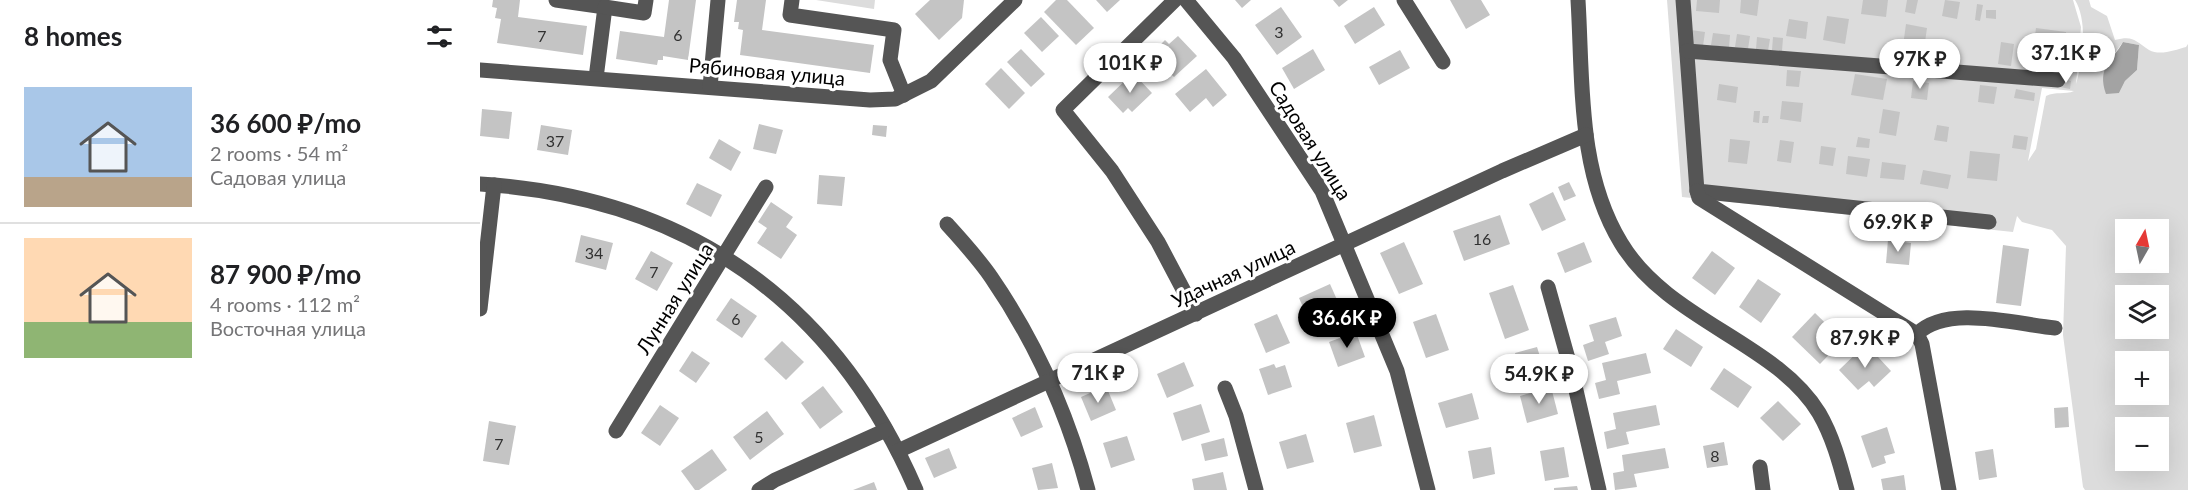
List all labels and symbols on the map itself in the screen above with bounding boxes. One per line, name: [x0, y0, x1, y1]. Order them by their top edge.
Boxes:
house number: 3: [1274, 22, 1284, 41]
house number: 6: [673, 25, 683, 44]
house number: 7: [537, 26, 547, 45]
pin: 37.1K ₽: [2011, 33, 2121, 84]
pin: 97K ₽: [1878, 39, 1962, 90]
pin: 101K ₽: [1081, 43, 1179, 94]
street label: Рябиновая улица: [688, 52, 846, 90]
street label: Садовая улица: [1265, 76, 1357, 204]
house number: 37: [546, 131, 564, 150]
pin: 69.9K ₽: [1843, 202, 1953, 253]
north arrow: [2115, 219, 2169, 273]
house number: 16: [1473, 229, 1491, 248]
street label: Удачная улица: [1168, 234, 1298, 312]
street label: Лунная улица: [630, 238, 718, 359]
house number: 34: [585, 243, 603, 262]
house number: 7: [649, 262, 659, 281]
pin: 36.6K ₽: [1292, 298, 1402, 349]
house number: 6: [731, 309, 741, 328]
pin: 87.9K ₽: [1810, 318, 1920, 369]
pin: 71K ₽: [1056, 353, 1140, 404]
pin: 54.9K ₽: [1484, 354, 1594, 405]
house number: 5: [754, 427, 764, 446]
house number: 7: [494, 434, 504, 453]
house number: 8: [1710, 446, 1720, 465]

